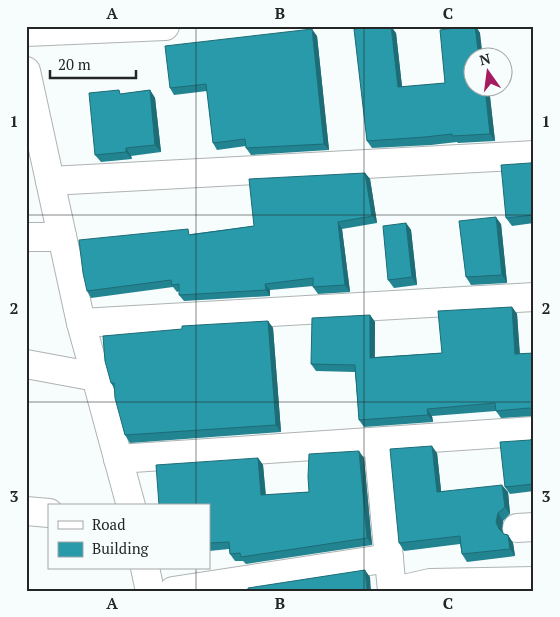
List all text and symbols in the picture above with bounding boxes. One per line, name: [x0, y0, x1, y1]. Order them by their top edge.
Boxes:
text: A: [106, 2, 118, 24]
text: B: [275, 2, 285, 24]
text: C: [443, 2, 453, 24]
scale bar: [50, 48, 136, 80]
north arrow: [462, 48, 512, 98]
text: N: [477, 48, 493, 69]
text: 20 m: [58, 54, 91, 74]
text: 1: [9, 110, 19, 132]
text: 1: [541, 110, 551, 132]
text: 2: [9, 297, 19, 319]
text: 2: [541, 297, 551, 319]
text: 3: [9, 485, 19, 507]
text: 3: [541, 485, 551, 507]
legend: [48, 504, 210, 570]
text: Road: [92, 514, 125, 534]
text: Building: [92, 538, 150, 558]
text: A: [106, 592, 118, 614]
text: B: [275, 592, 285, 614]
text: C: [443, 592, 453, 614]

